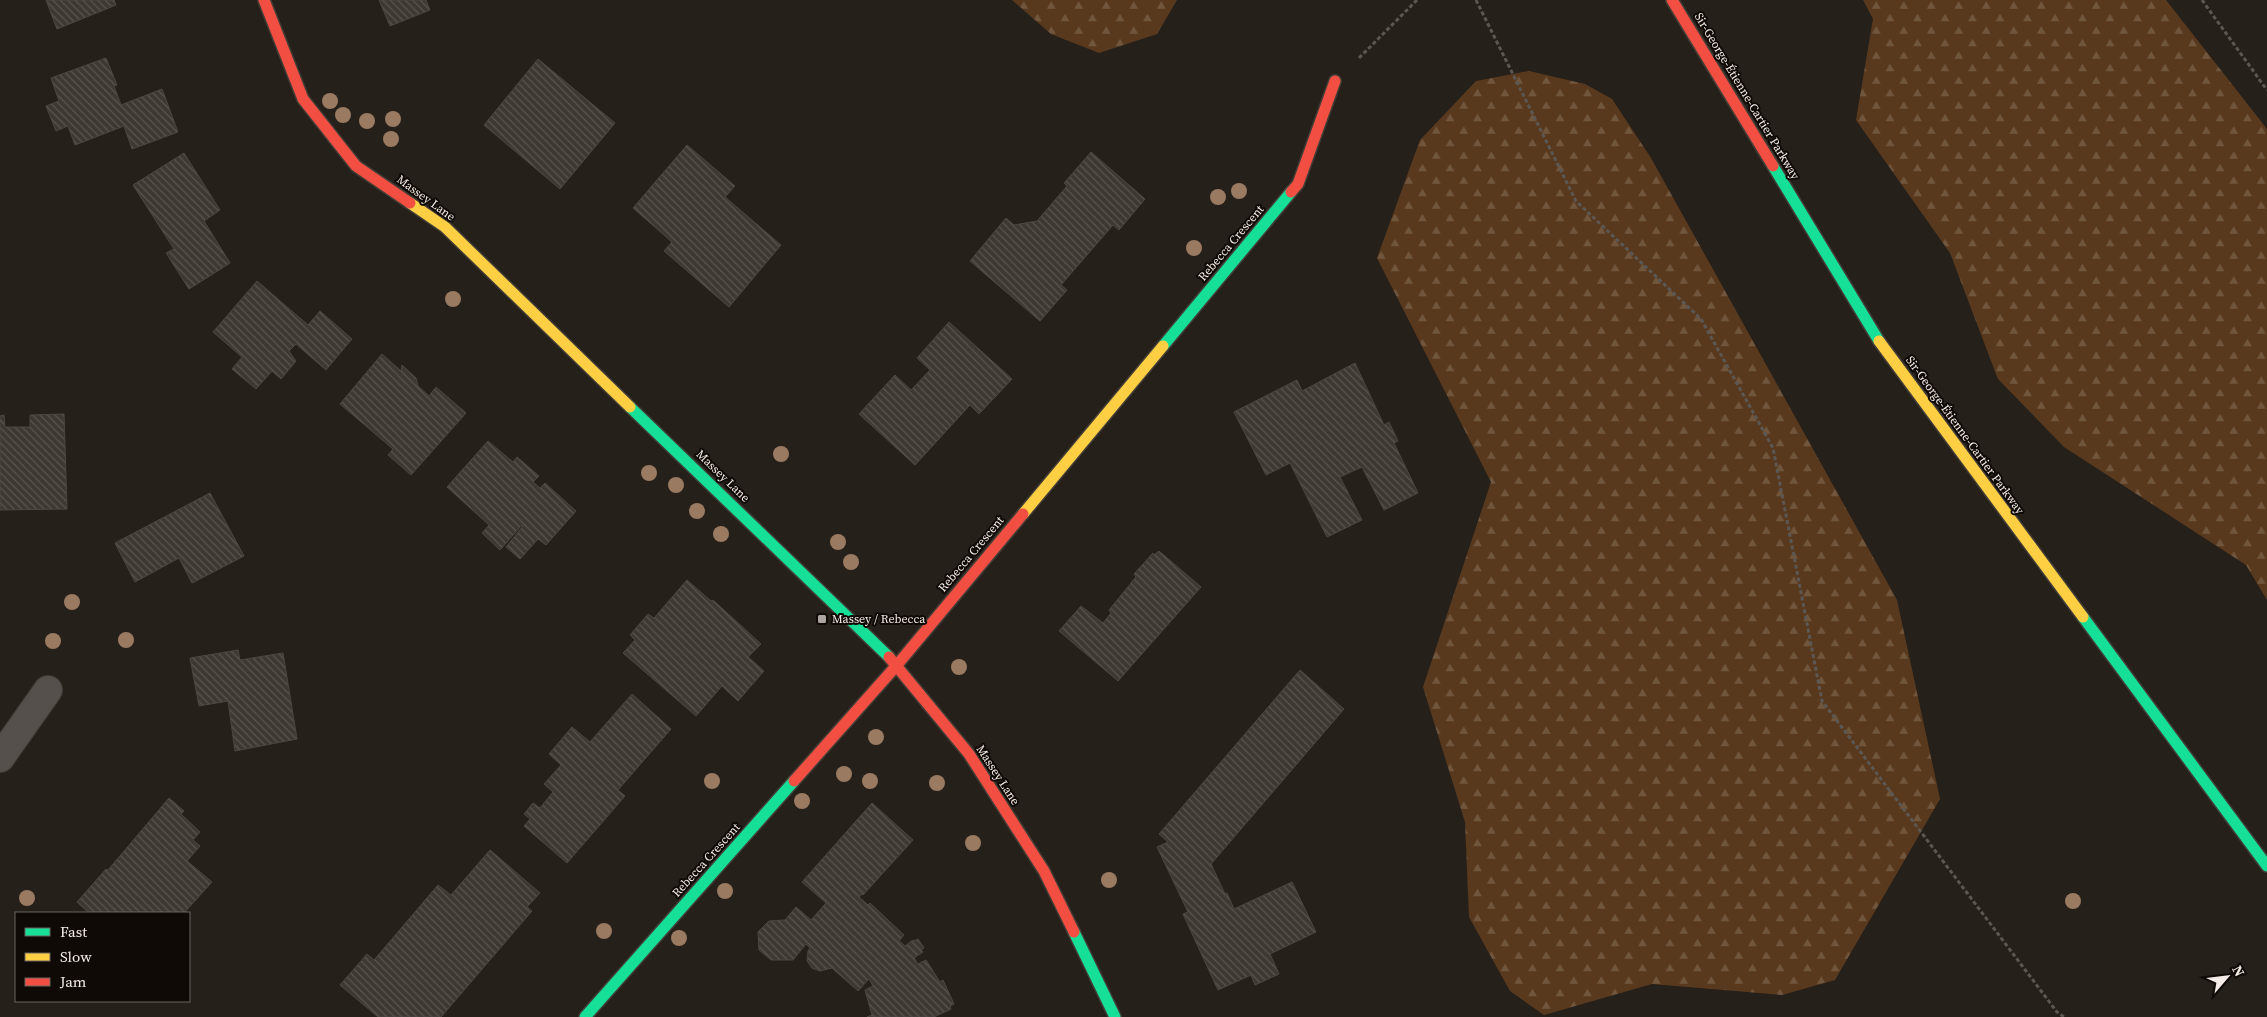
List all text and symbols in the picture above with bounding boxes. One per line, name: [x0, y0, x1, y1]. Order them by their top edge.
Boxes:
street label: Sir-George-Étienne-Cartier Parkway: [1691, 10, 1804, 183]
street label: Massey Lane: [394, 171, 458, 225]
street label: Rebecca Crescent: [1195, 202, 1267, 284]
street label: Sir-George-Étienne-Cartier Parkway: [1902, 353, 2028, 518]
street label: Massey Lane: [693, 446, 753, 506]
street label: Rebecca Crescent: [935, 513, 1007, 595]
place label: Massey / Rebecca: [832, 611, 926, 627]
marker: Massey / Rebecca: [816, 613, 828, 625]
street label: Massey Lane: [973, 742, 1023, 808]
street label: Rebecca Crescent: [669, 820, 744, 900]
legend: [15, 912, 190, 1002]
text: Fast: [60, 921, 87, 942]
text: Slow: [60, 946, 92, 967]
north arrow: [2202, 952, 2252, 1002]
text: N: [2227, 962, 2250, 980]
text: Jam: [59, 971, 87, 992]

